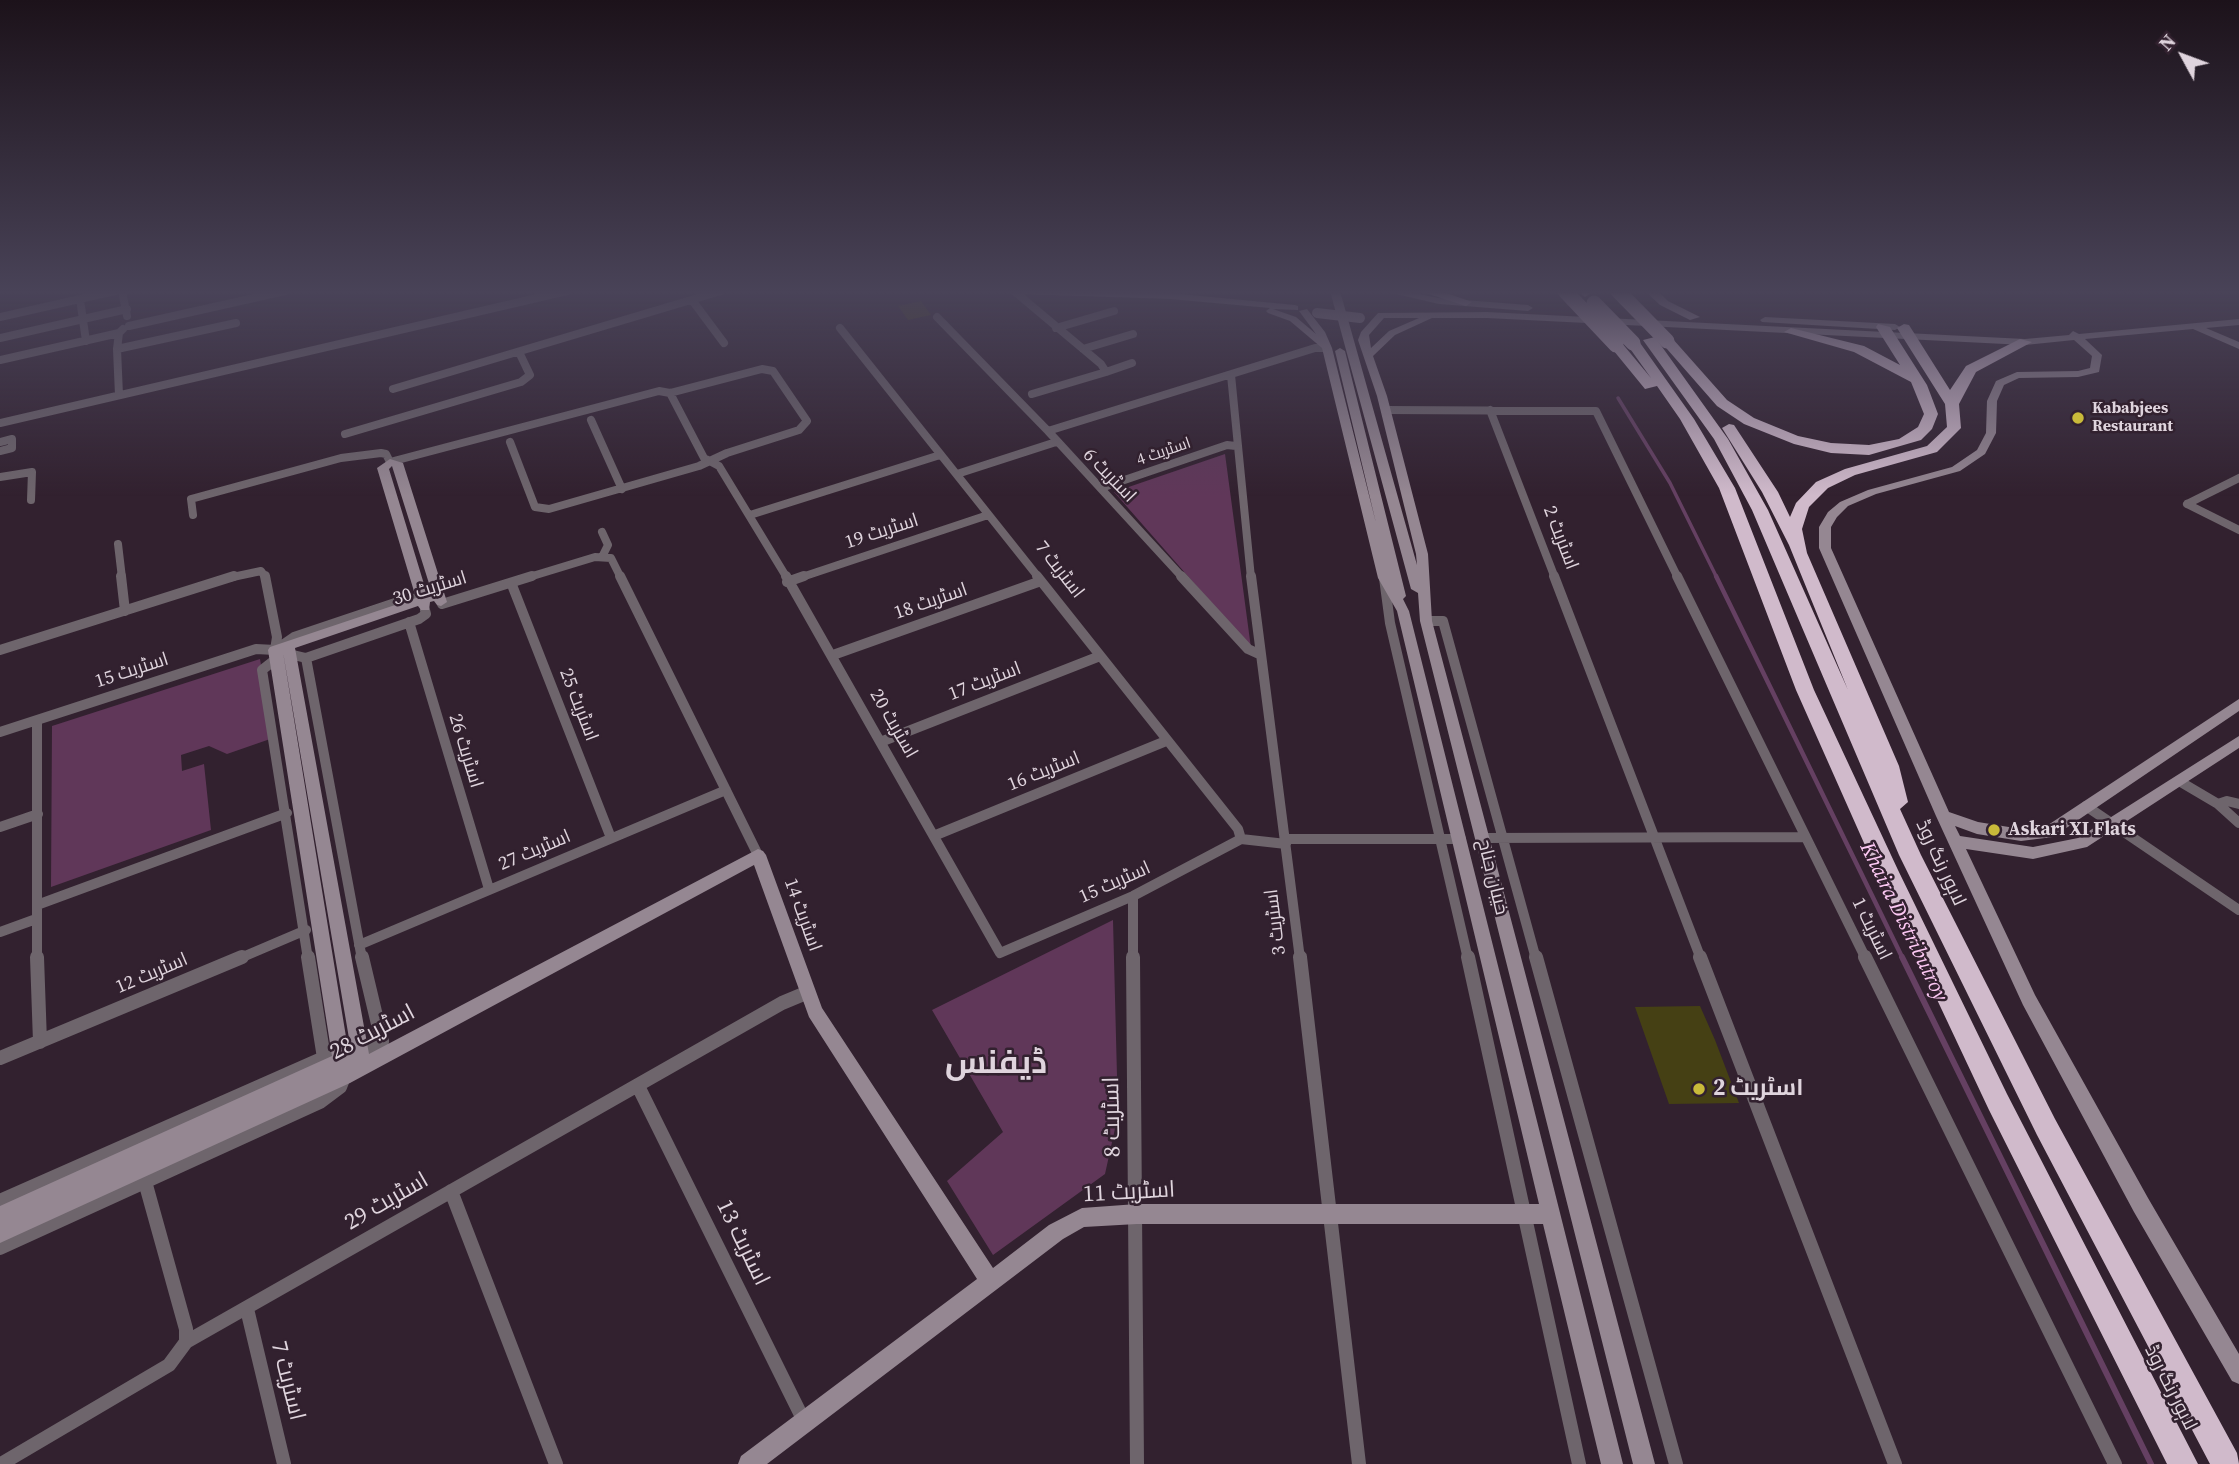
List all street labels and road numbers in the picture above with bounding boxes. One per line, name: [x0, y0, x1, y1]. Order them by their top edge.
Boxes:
street label: اسٹریٹ 4: [1134, 434, 1194, 470]
street label: اسٹریٹ 6: [1078, 444, 1140, 508]
street label: اسٹریٹ 2: [1537, 503, 1583, 573]
street label: اسٹریٹ 19: [842, 509, 922, 555]
street label: اسٹریٹ 7: [1030, 537, 1088, 603]
street label: اسٹریٹ 30: [390, 567, 470, 611]
street label: اسٹریٹ 18: [891, 579, 971, 625]
street label: اسٹریٹ 15: [92, 648, 172, 694]
street label: اسٹریٹ 17: [945, 658, 1025, 706]
street label: اسٹریٹ 25: [554, 665, 602, 745]
street label: اسٹریٹ 20: [864, 685, 922, 763]
street label: اسٹریٹ 26: [443, 711, 487, 791]
street label: اسٹریٹ 16: [1004, 747, 1084, 797]
street label: لاہور رنگ روڈ: [1910, 816, 1970, 910]
street label: اسٹریٹ 27: [496, 826, 574, 876]
street label: خیبان جناح: [1472, 837, 1512, 917]
street label: اسٹریٹ 15: [1076, 857, 1154, 909]
street label: اسٹریٹ 14: [778, 875, 826, 955]
street label: اسٹریٹ 3: [1261, 888, 1291, 956]
street label: اسٹریٹ 1: [1846, 894, 1896, 964]
street label: اسٹریٹ 12: [113, 949, 191, 999]
street label: اسٹریٹ 28: [326, 999, 420, 1067]
street label: اسٹریٹ 8: [1098, 1076, 1128, 1158]
street label: اسٹریٹ 29: [340, 1167, 434, 1237]
street label: اسٹریٹ 11: [1082, 1177, 1176, 1209]
street label: اسٹریٹ 13: [709, 1196, 775, 1290]
street label: اسٹریٹ 7: [264, 1339, 310, 1423]
street label: لاہور رنگ روڈ: [2139, 1342, 2201, 1434]

